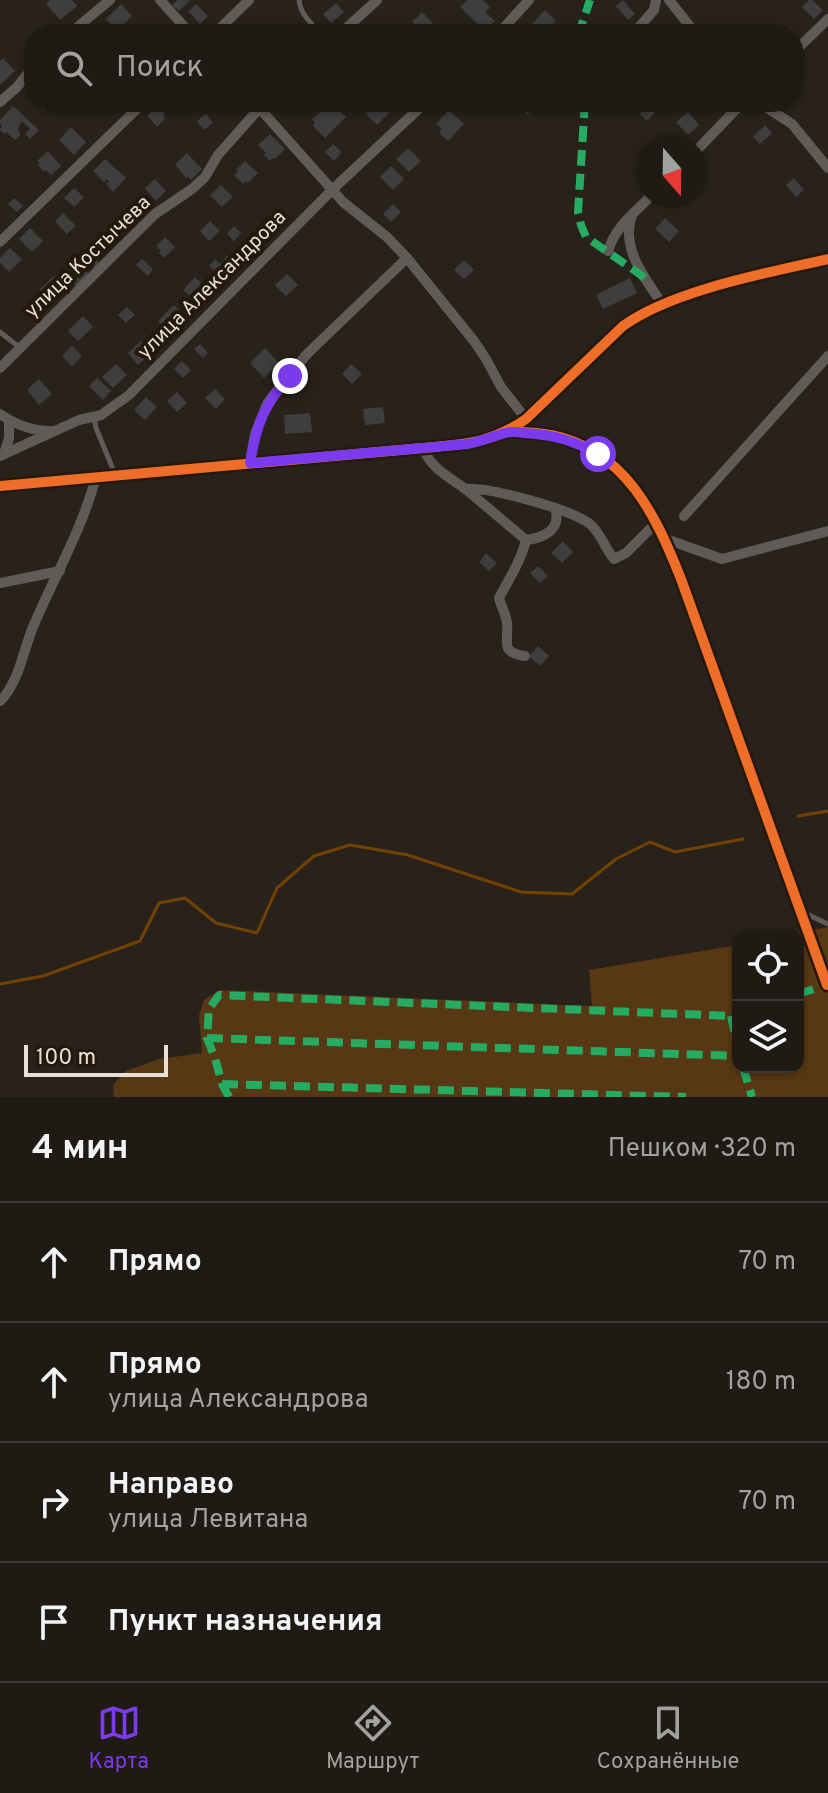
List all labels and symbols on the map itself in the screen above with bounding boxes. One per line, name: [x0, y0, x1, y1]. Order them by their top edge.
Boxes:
north arrow: [636, 136, 708, 208]
street label: улица Костычева: [20, 191, 157, 324]
street label: улица Александрова: [132, 205, 292, 365]
route end: [272, 358, 308, 394]
route start: [580, 436, 616, 472]
scale bar: [24, 1041, 168, 1077]

